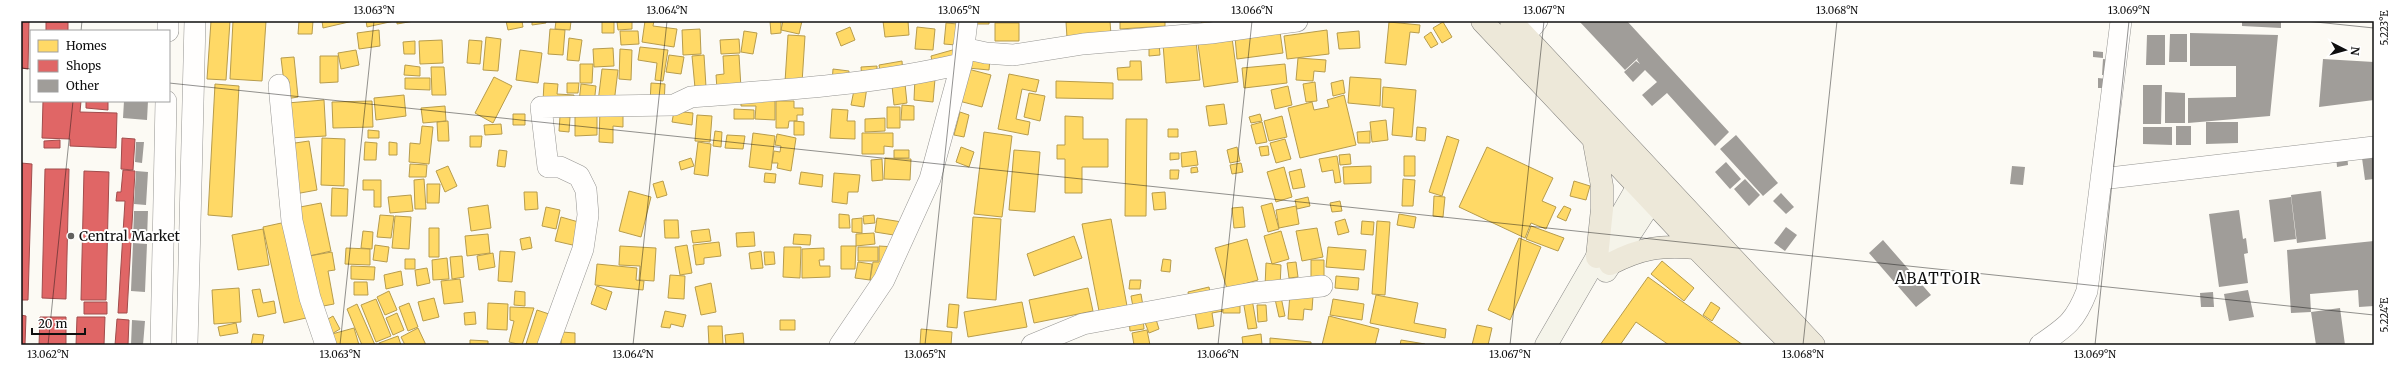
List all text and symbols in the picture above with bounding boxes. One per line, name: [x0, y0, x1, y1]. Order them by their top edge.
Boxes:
text: 13.063°N: [353, 4, 395, 17]
text: 13.064°N: [646, 4, 688, 17]
text: 13.065°N: [938, 4, 980, 17]
text: 13.066°N: [1231, 4, 1273, 17]
text: 13.067°N: [1523, 4, 1565, 17]
text: 13.068°N: [1816, 4, 1858, 17]
text: 13.069°N: [2108, 4, 2150, 17]
text: 5.223°E: [2378, 10, 2391, 46]
legend: [30, 30, 170, 102]
north arrow: [2325, 30, 2365, 70]
text: Homes: [66, 38, 107, 53]
text: N: [2347, 46, 2362, 56]
text: Shops: [66, 58, 101, 73]
text: Other: [66, 78, 100, 93]
place label: Central Market: [79, 227, 180, 245]
marker: Central Market: [66, 231, 76, 241]
district label: ABATTOIR: [1894, 269, 1981, 288]
text: 5.224°E: [2378, 297, 2391, 332]
scale bar: [32, 310, 85, 336]
text: 20 m: [38, 316, 67, 331]
text: 13.062°N: [27, 348, 69, 361]
text: 13.063°N: [319, 348, 361, 361]
text: 13.064°N: [612, 348, 654, 361]
text: 13.065°N: [904, 348, 946, 361]
text: 13.066°N: [1197, 348, 1239, 361]
text: 13.067°N: [1489, 348, 1531, 361]
text: 13.068°N: [1782, 348, 1824, 361]
text: 13.069°N: [2074, 348, 2116, 361]

